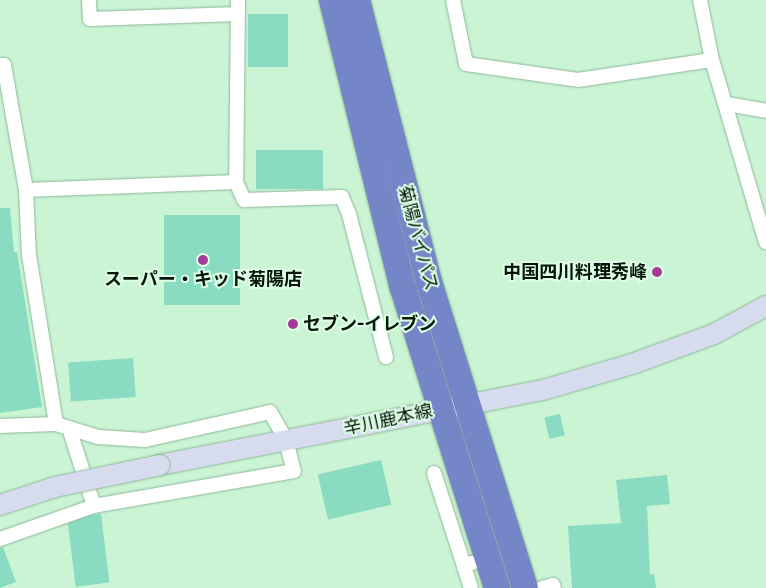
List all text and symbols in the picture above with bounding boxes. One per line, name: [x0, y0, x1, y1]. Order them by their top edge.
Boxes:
street label: 菊陽バイパス: [394, 183, 442, 293]
marker: スーパー・キッド菊陽店: [197, 254, 209, 266]
place label: 中国四川料理秀峰: [503, 261, 647, 283]
marker: 中国四川料理秀峰: [651, 266, 663, 278]
place label: スーパー・キッド菊陽店: [104, 268, 302, 290]
place label: セブン-イレブン: [303, 313, 436, 335]
marker: セブン-イレブン: [287, 318, 299, 330]
street label: 辛川鹿本線: [342, 400, 434, 440]

